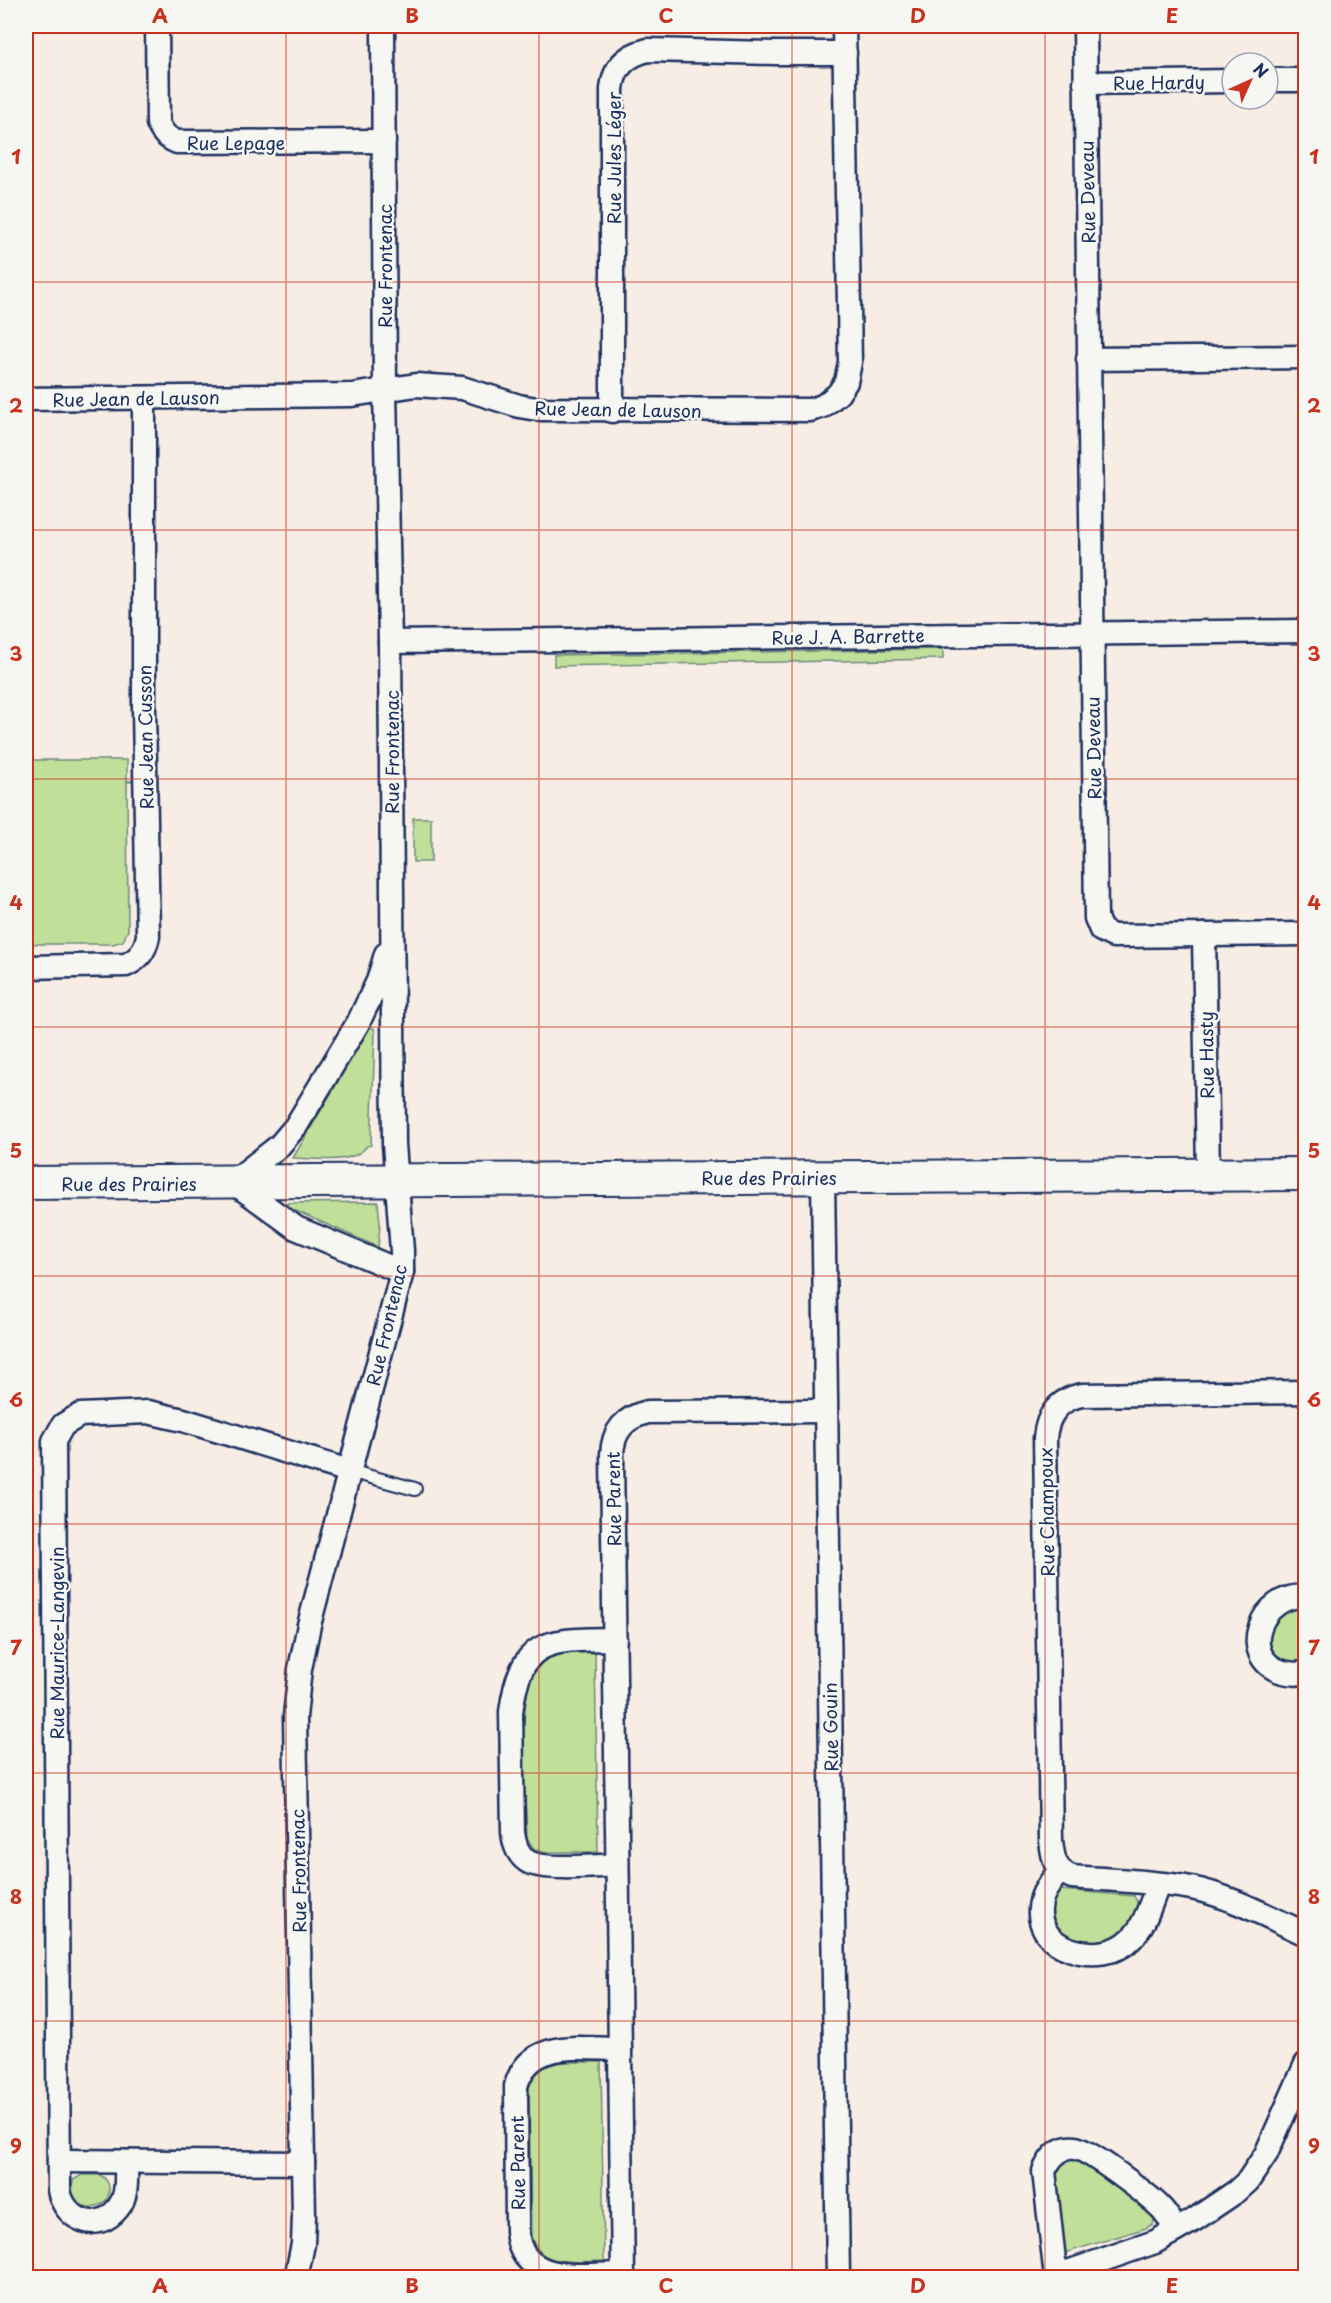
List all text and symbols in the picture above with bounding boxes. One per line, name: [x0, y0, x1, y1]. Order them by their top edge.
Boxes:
text: A: [152, 0, 168, 30]
text: B: [405, 0, 419, 30]
text: C: [658, 0, 674, 30]
text: D: [910, 0, 926, 30]
text: E: [1166, 0, 1178, 30]
north arrow: [1220, 51, 1280, 111]
text: N: [1248, 57, 1274, 83]
street label: Rue Hardy: [1113, 68, 1205, 96]
street label: Rue Jules Léger: [600, 91, 627, 224]
street label: Rue Lepage: [187, 129, 285, 156]
street label: Rue Deveau: [1073, 140, 1101, 244]
text: 1: [11, 141, 21, 171]
text: 1: [1309, 141, 1319, 171]
street label: Rue Frontenac: [371, 204, 398, 328]
street label: Rue Jean de Lauson: [52, 383, 220, 413]
text: 2: [9, 390, 23, 420]
text: 2: [1307, 390, 1321, 420]
street label: Rue Jean de Lauson: [534, 394, 702, 424]
street label: Rue J. A. Barrette: [771, 621, 925, 651]
text: 3: [9, 638, 23, 668]
text: 3: [1307, 638, 1321, 668]
street label: Rue Jean Cusson: [130, 664, 160, 810]
street label: Rue Frontenac: [378, 690, 405, 814]
street label: Rue Deveau: [1079, 696, 1107, 800]
text: 4: [9, 887, 23, 917]
text: 4: [1307, 887, 1321, 917]
street label: Rue Hasty: [1192, 1011, 1220, 1099]
text: 5: [10, 1135, 22, 1165]
text: 5: [1308, 1135, 1320, 1165]
street label: Rue des Prairies: [701, 1164, 837, 1191]
street label: Rue des Prairies: [61, 1170, 197, 1197]
street label: Rue Frontenac: [359, 1262, 413, 1388]
text: 6: [9, 1384, 23, 1414]
text: 6: [1307, 1384, 1321, 1414]
street label: Rue Champoux: [1031, 1447, 1061, 1577]
street label: Rue Parent: [599, 1451, 627, 1547]
street label: Rue Maurice-Langevin: [43, 1546, 70, 1740]
text: 7: [10, 1632, 22, 1662]
text: 7: [1308, 1632, 1320, 1662]
street label: Rue Gouin: [816, 1682, 844, 1772]
street label: Rue Frontenac: [283, 1809, 313, 1933]
text: 8: [10, 1881, 22, 1911]
text: 8: [1308, 1881, 1320, 1911]
street label: Rue Parent: [503, 2115, 531, 2211]
text: 9: [10, 2130, 22, 2160]
text: 9: [1308, 2130, 1320, 2160]
text: A: [152, 2270, 168, 2300]
text: B: [405, 2270, 419, 2300]
text: C: [658, 2270, 674, 2300]
text: D: [910, 2270, 926, 2300]
text: E: [1166, 2270, 1178, 2300]

